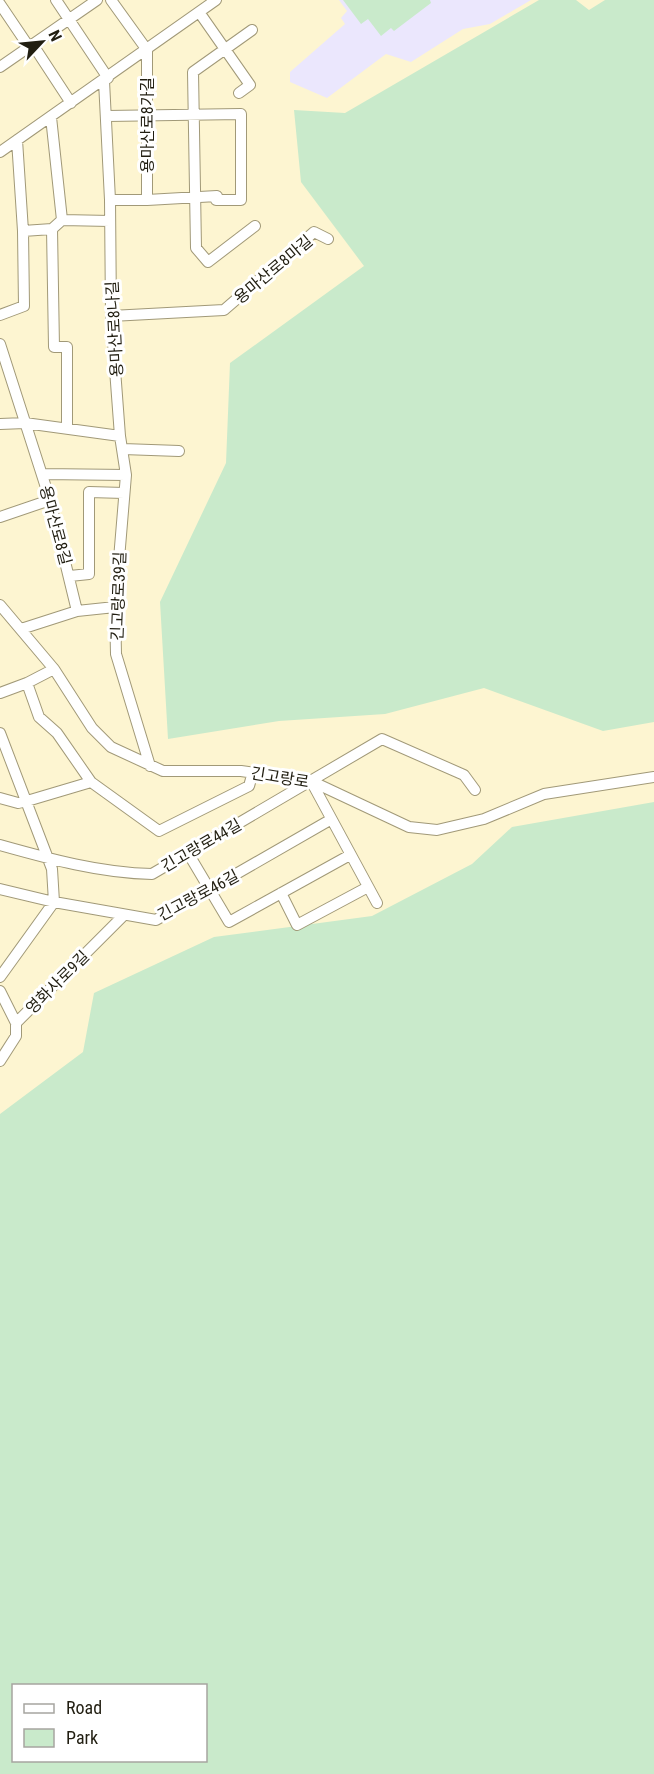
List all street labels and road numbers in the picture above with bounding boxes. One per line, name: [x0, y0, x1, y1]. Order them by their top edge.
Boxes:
street label: 용마산로8가길: [138, 77, 157, 173]
street label: 용마산로8마길: [230, 231, 316, 308]
street label: 용마산로8나길: [102, 280, 127, 378]
street label: 용마산로8길: [36, 483, 75, 567]
street label: 긴고랑로39길: [107, 551, 130, 641]
street label: 긴고랑로: [249, 764, 311, 792]
street label: 긴고랑로44길: [158, 815, 245, 876]
street label: 긴고랑로46길: [154, 866, 242, 925]
street label: 영화사로9길: [22, 947, 93, 1018]

